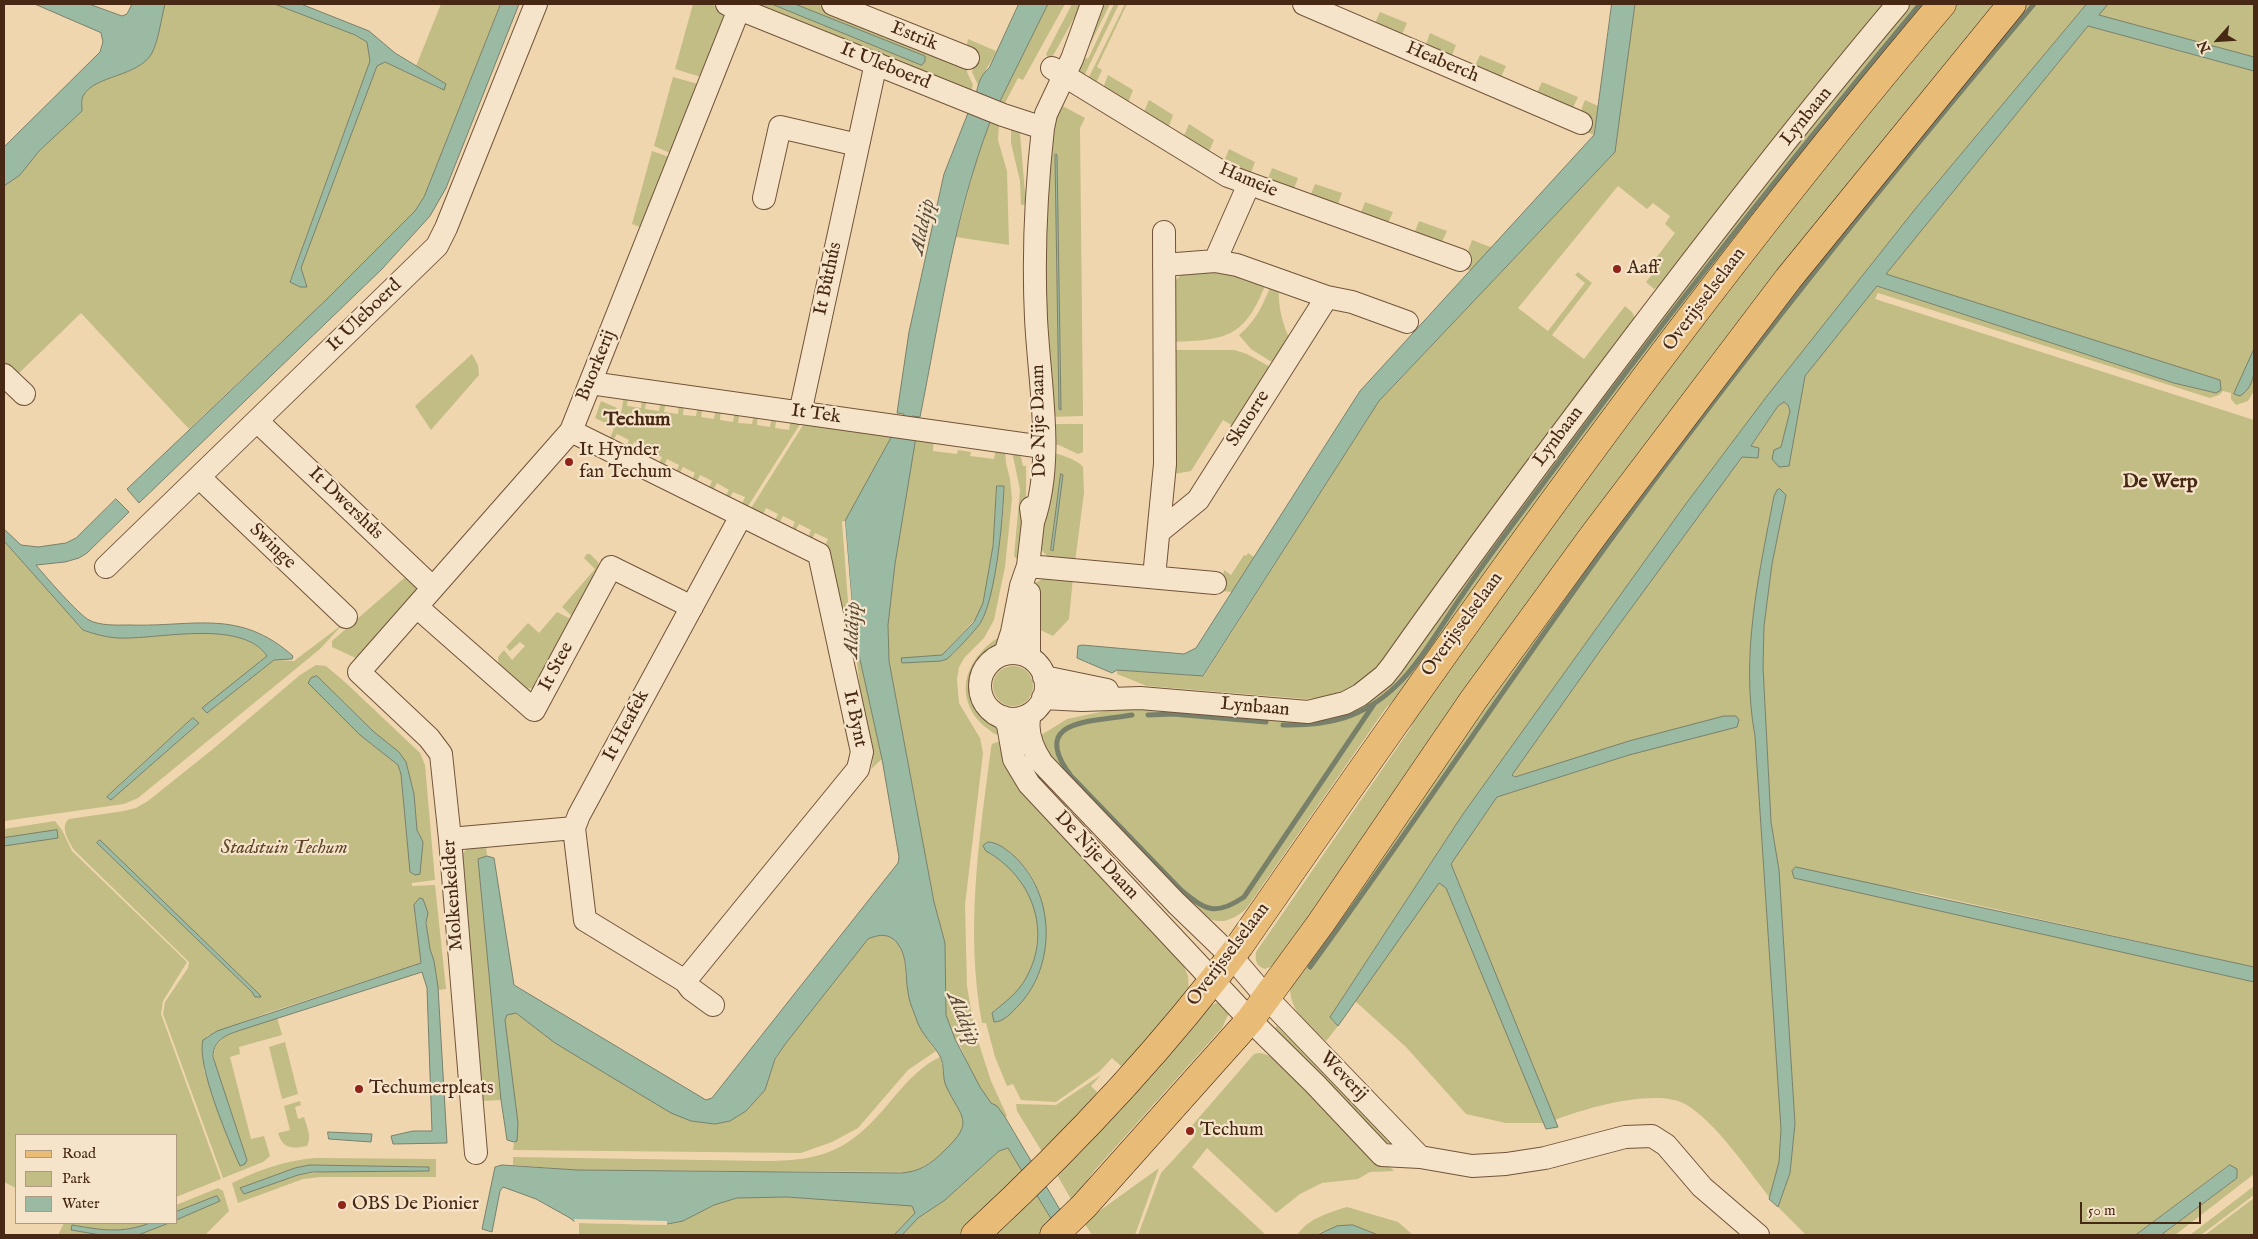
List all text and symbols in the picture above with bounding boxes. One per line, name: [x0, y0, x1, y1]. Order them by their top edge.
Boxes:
north arrow: [2193, 15, 2243, 65]
street label: Estrik: [887, 17, 941, 57]
street label: Heaberch: [1402, 37, 1482, 89]
text: N: [2194, 37, 2215, 56]
street label: It Uleboerd: [837, 39, 933, 95]
street label: Lynbaan: [1776, 83, 1838, 151]
street label: Hameie: [1215, 158, 1281, 204]
water label: Alddjip: [906, 197, 942, 257]
street label: It Bûthús: [810, 240, 848, 318]
street label: Overijsselselaan: [1659, 244, 1751, 356]
place label: Aaff: [1627, 258, 1659, 280]
marker: Aaff: [1611, 263, 1623, 275]
street label: It Uleboerd: [323, 275, 407, 357]
street label: Buorkerij: [572, 327, 622, 405]
street label: De Nije Daam: [1028, 364, 1052, 478]
street label: Skuorre: [1222, 387, 1276, 451]
street label: It Tek: [790, 400, 842, 430]
street label: Lynbaan: [1529, 402, 1589, 472]
district label: Techum: [604, 409, 670, 433]
place label: It Hynder fan Techum: [579, 440, 672, 484]
marker: It Hynder fan Techum: [563, 456, 575, 468]
street label: It Dwershûs: [303, 463, 387, 545]
district label: De Werp: [2122, 471, 2198, 495]
street label: Swinge: [244, 519, 300, 575]
street label: Overijsselselaan: [1417, 568, 1509, 682]
water label: Alddjip: [841, 601, 867, 659]
street label: It Stee: [535, 639, 579, 695]
street label: It Heafek: [599, 686, 655, 766]
street label: It Bynt: [837, 689, 871, 749]
street label: Lynbaan: [1220, 694, 1290, 722]
street label: De Nije Daam: [1049, 807, 1143, 905]
park label: Stadstuin Techum: [221, 838, 347, 860]
street label: Molkenkelder: [439, 839, 469, 951]
street label: Overijsselselaan: [1183, 899, 1275, 1011]
water label: Alddjip: [940, 988, 984, 1050]
street label: Weverij: [1314, 1048, 1372, 1106]
place label: Techumerpleats: [369, 1078, 494, 1100]
marker: Techumerpleats: [353, 1083, 365, 1095]
place label: Techum: [1200, 1120, 1264, 1142]
marker: Techum: [1184, 1125, 1196, 1137]
legend: [15, 1134, 178, 1224]
text: Road: [62, 1144, 96, 1163]
text: Park: [62, 1169, 91, 1188]
scale bar: [2083, 1192, 2204, 1224]
text: Water: [62, 1194, 99, 1213]
place label: OBS De Pionier: [352, 1194, 479, 1216]
marker: OBS De Pionier: [336, 1199, 348, 1211]
text: 50 m: [2088, 1201, 2116, 1220]

